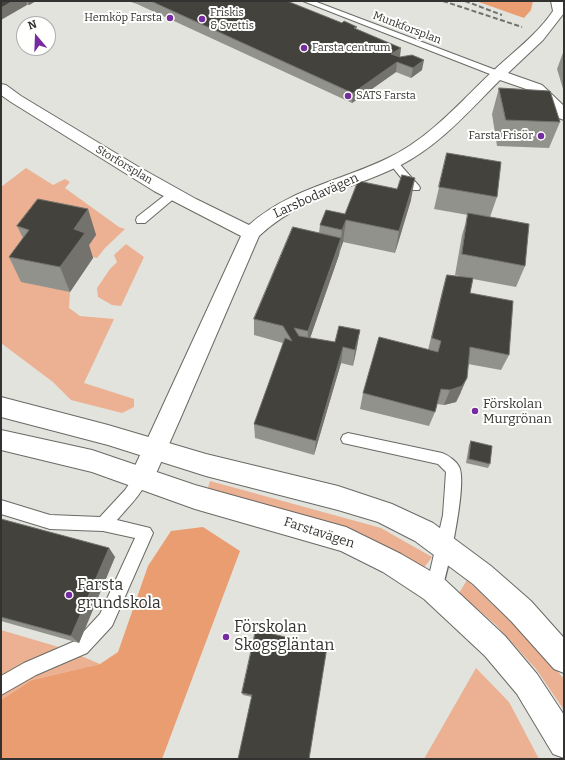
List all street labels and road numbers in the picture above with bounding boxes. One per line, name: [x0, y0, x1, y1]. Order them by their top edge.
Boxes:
street label: Munkforsplan: [371, 9, 443, 47]
street label: Storforsplan: [93, 143, 155, 187]
street label: Larsbodavägen: [271, 170, 361, 222]
street label: Farstavägen: [282, 514, 356, 552]

